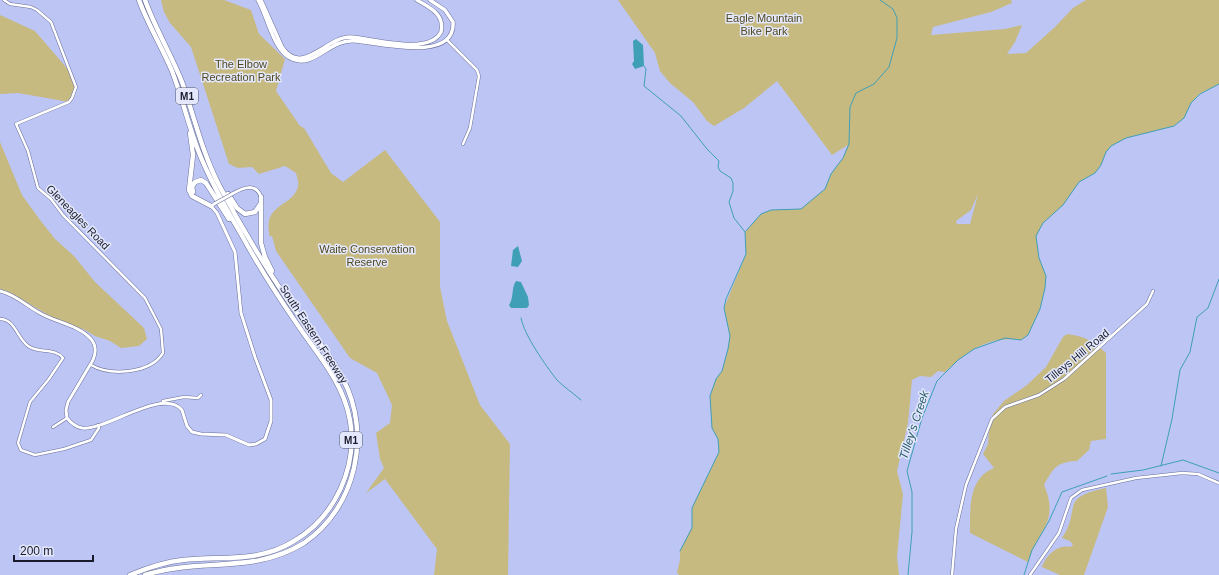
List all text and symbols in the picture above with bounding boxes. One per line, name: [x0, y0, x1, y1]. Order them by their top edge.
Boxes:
park label: Eagle Mountain Bike Park: [726, 12, 802, 37]
park label: The Elbow Recreation Park: [202, 58, 281, 83]
road number: M1: [176, 88, 198, 104]
street label: Gleneagles Road: [44, 182, 112, 252]
park label: Waite Conservation Reserve: [319, 243, 415, 268]
street label: South Eastern Freeway: [278, 283, 351, 386]
street label: Tilleys Hill Road: [1043, 327, 1111, 385]
water label: Tilley's Creek: [896, 388, 932, 461]
road number: M1: [340, 432, 362, 448]
scale bar: [14, 537, 93, 563]
text: 200 m: [20, 544, 53, 558]

